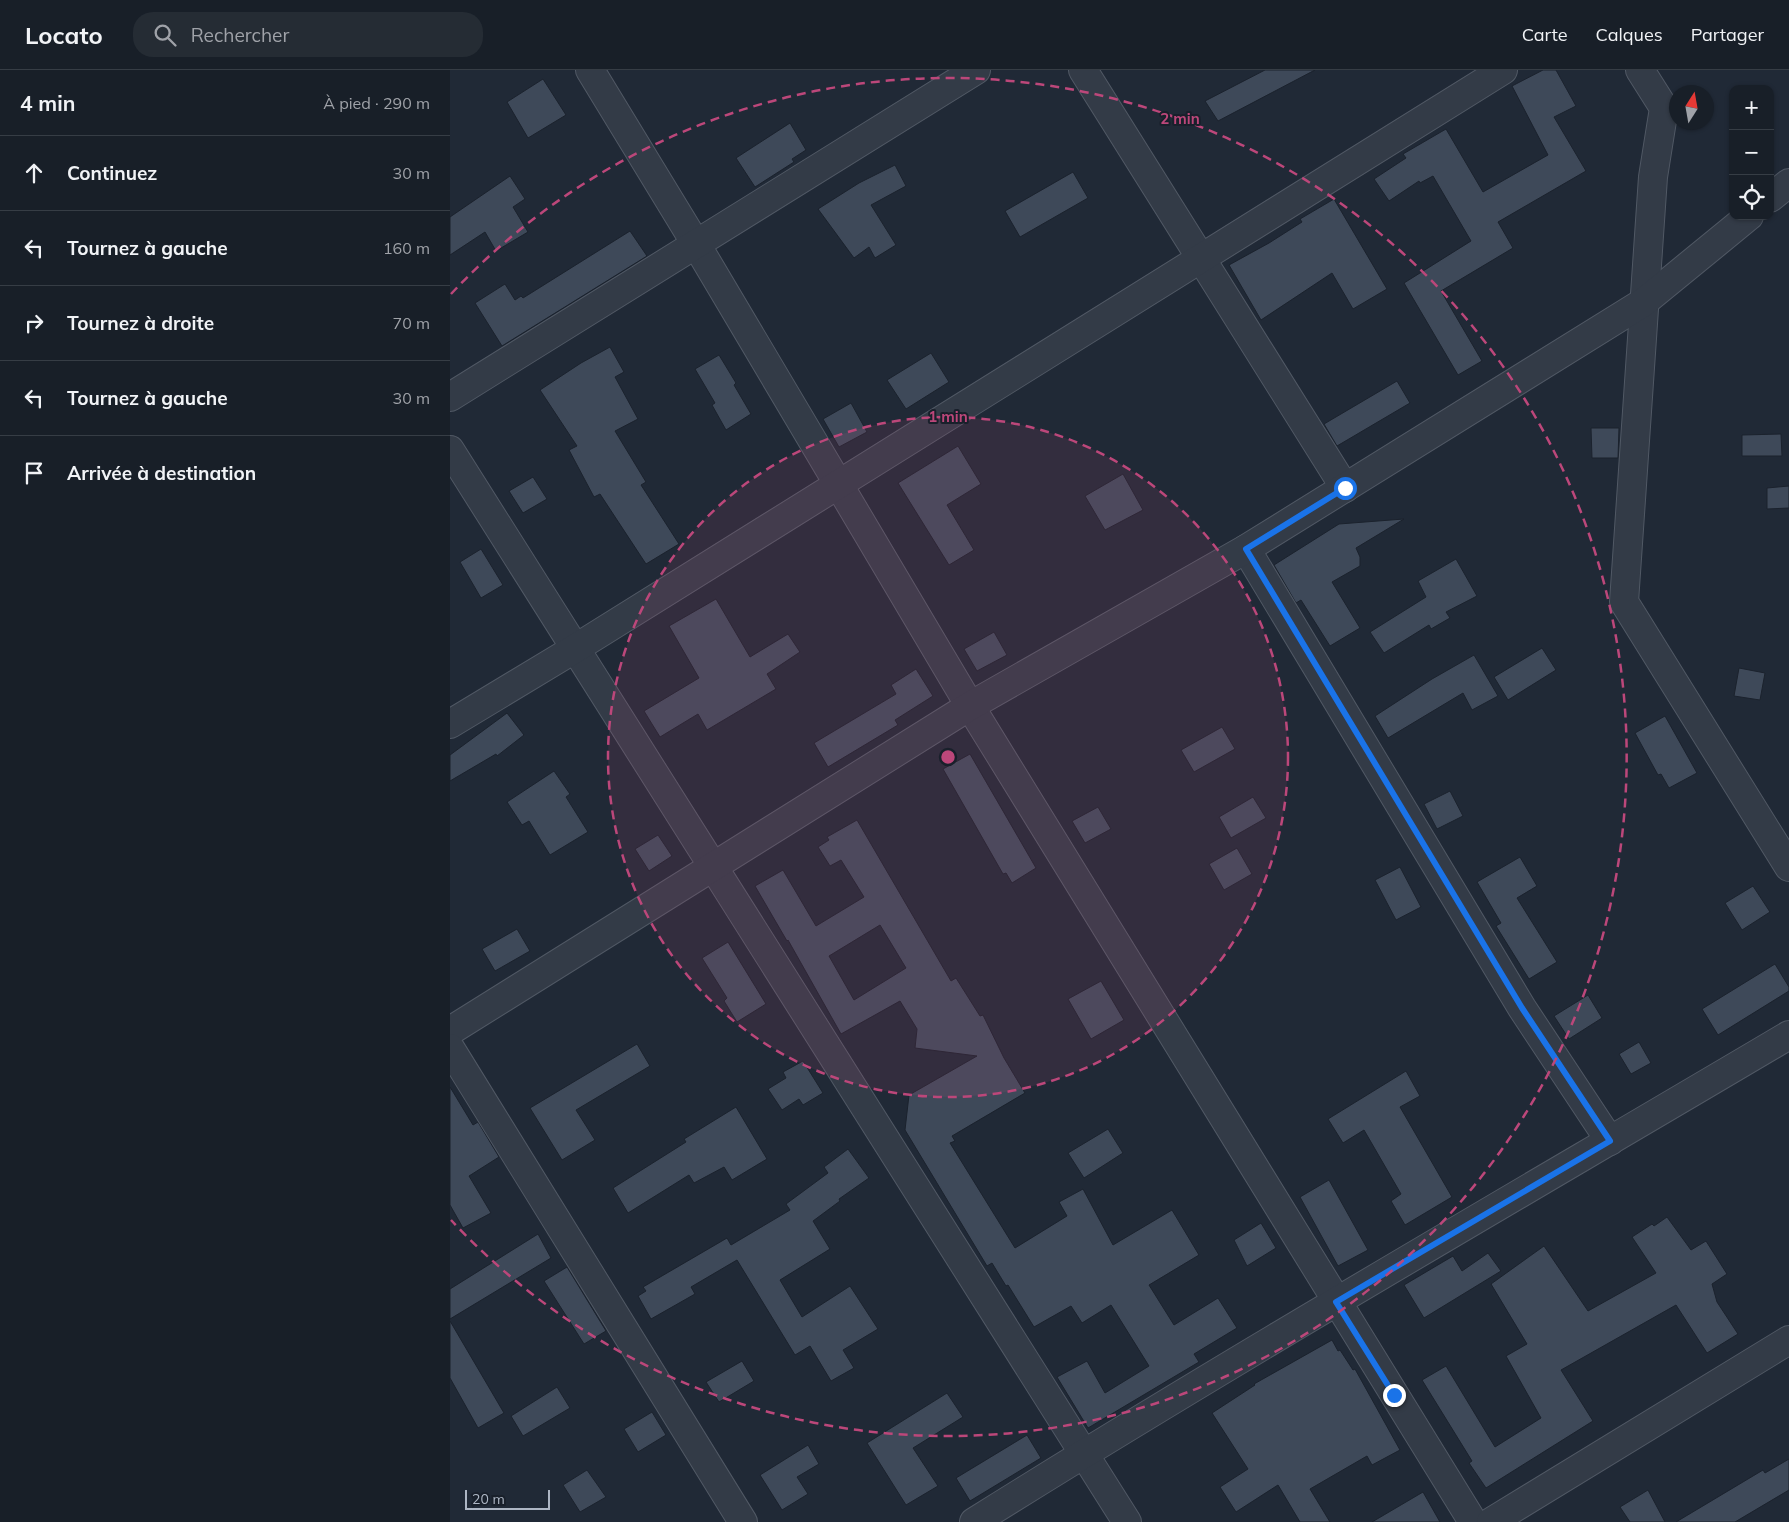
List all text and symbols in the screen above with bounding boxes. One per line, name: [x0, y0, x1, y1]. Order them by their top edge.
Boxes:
search box: [133, 12, 483, 57]
text: Locato: [25, 20, 103, 50]
icon: search: [151, 21, 179, 49]
text: Rechercher: [191, 23, 289, 47]
text: Carte: [1522, 23, 1568, 46]
text: Calques: [1596, 23, 1663, 46]
text: Partager: [1691, 23, 1764, 46]
north arrow: [1669, 85, 1714, 130]
map controls: [1729, 85, 1774, 220]
button: +: [1729, 85, 1774, 130]
text: 4 min: [20, 90, 75, 116]
text: À pied · 290 m: [323, 93, 430, 113]
text: 2 min: [1160, 109, 1200, 128]
button: −: [1729, 130, 1774, 175]
icon: ahead: [20, 159, 48, 187]
text: Continuez: [67, 161, 157, 185]
text: 30 m: [393, 163, 430, 183]
button: locate: [1729, 175, 1774, 220]
icon: left: [20, 234, 48, 262]
text: Tournez à gauche: [67, 236, 228, 260]
text: 160 m: [383, 238, 430, 258]
icon: right: [20, 309, 48, 337]
text: Tournez à droite: [67, 311, 214, 335]
text: 70 m: [393, 313, 430, 333]
icon: left: [20, 384, 48, 412]
text: Tournez à gauche: [67, 386, 228, 410]
text: 30 m: [393, 388, 430, 408]
text: 1 min: [928, 407, 968, 426]
icon: arrive: [20, 459, 48, 487]
text: Arrivée à destination: [67, 461, 256, 485]
route start: [1334, 477, 1357, 500]
centre of rings: [939, 748, 957, 766]
route end: [1383, 1384, 1406, 1407]
scale bar: [465, 1487, 550, 1510]
text: 20 m: [472, 1490, 505, 1508]

